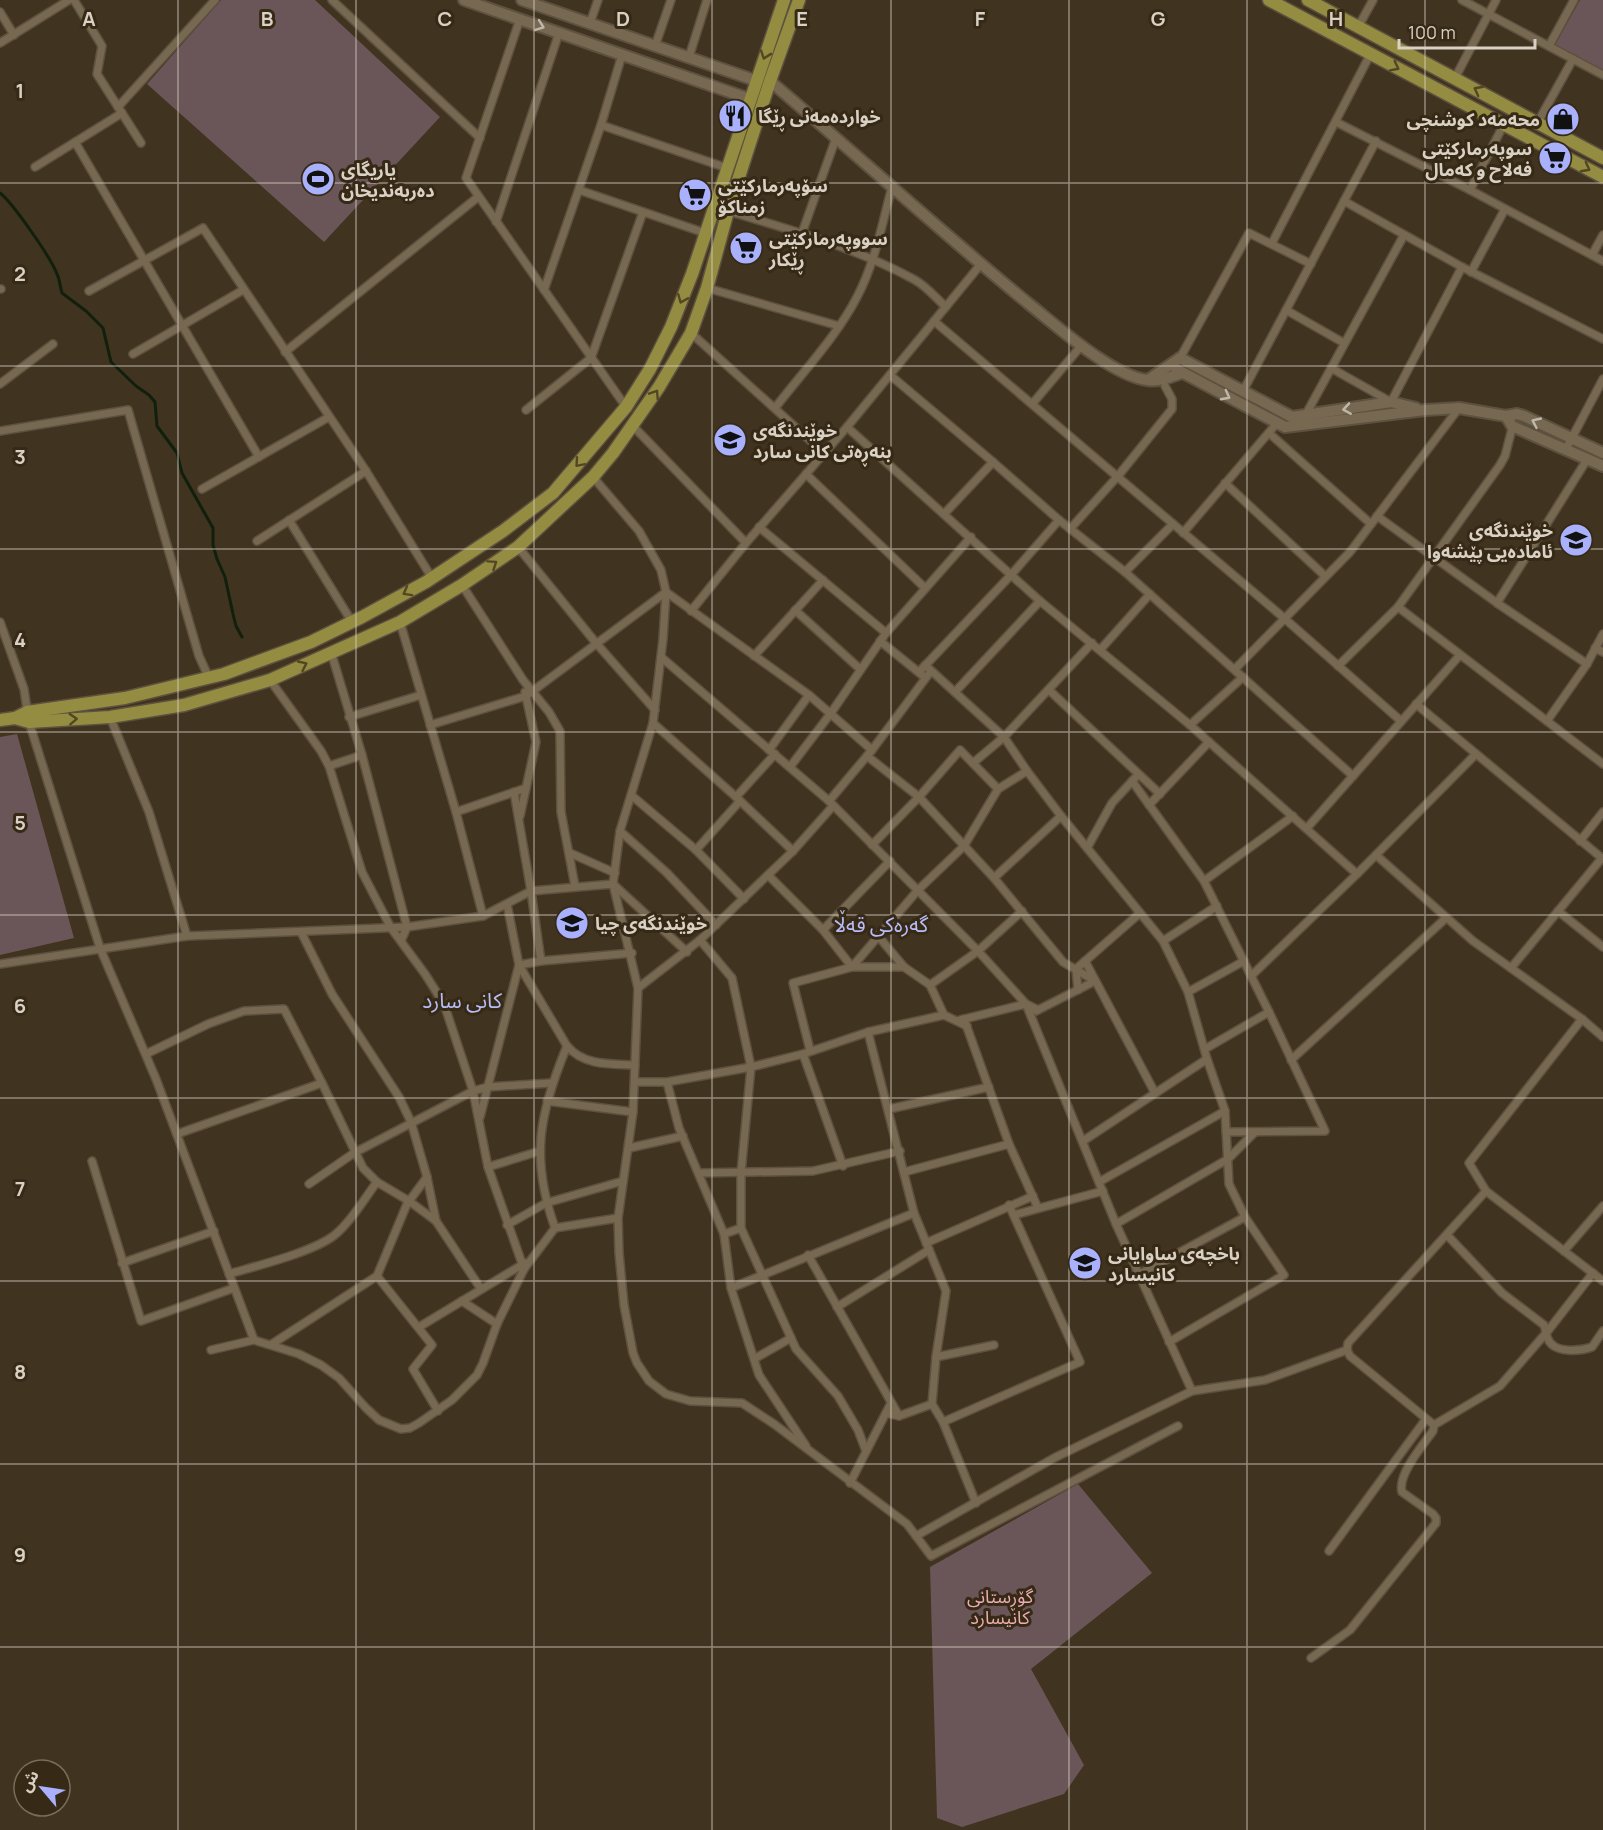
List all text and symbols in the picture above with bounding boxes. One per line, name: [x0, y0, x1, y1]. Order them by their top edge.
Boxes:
text: A: [82, 5, 96, 32]
text: B: [261, 5, 274, 32]
text: C: [438, 5, 452, 32]
text: D: [616, 5, 630, 32]
text: E: [796, 5, 808, 32]
text: F: [975, 5, 986, 32]
text: G: [1151, 5, 1166, 32]
text: H: [1329, 5, 1343, 32]
scale bar: [1399, 12, 1536, 50]
one-way arrow: [534, 18, 544, 31]
text: 100 m: [1408, 20, 1456, 44]
one-way arrow: [760, 49, 773, 60]
one-way arrow: [1388, 60, 1399, 72]
text: 1: [16, 77, 24, 104]
one-way arrow: [1474, 86, 1484, 97]
restaurant icon: خواردەمەنی ڕێگا: [717, 98, 753, 134]
shop icon: محەمەد کوشنچی: [1545, 101, 1581, 137]
place label: خواردەمەنی ڕێگا: [758, 104, 881, 132]
place label: محەمەد کوشنچی: [1407, 107, 1540, 132]
place label: سوپەرمارکێتی فەلاح و کەمال: [1422, 136, 1532, 183]
supermarket icon: سوپەرمارکێتی فەلاح و کەمال: [1537, 140, 1573, 176]
place label: یاریگاى ده‌ربه‌ندیخان: [341, 157, 435, 202]
sports icon: یاریگاى ده‌ربه‌ندیخان: [300, 161, 336, 197]
one-way arrow: [1580, 161, 1590, 172]
place label: سۆپەرمارکێتی زمناکۆ: [718, 173, 828, 218]
supermarket icon: سۆپەرمارکێتی زمناکۆ: [677, 177, 713, 213]
place label: سووپەرمارکێتی ڕێکار: [768, 226, 888, 275]
supermarket icon: سووپەرمارکێتی ڕێکار: [728, 230, 764, 266]
text: 2: [14, 260, 26, 287]
one-way arrow: [677, 293, 689, 304]
one-way arrow: [648, 389, 659, 400]
one-way arrow: [1220, 389, 1230, 400]
one-way arrow: [1342, 402, 1352, 415]
one-way arrow: [1532, 417, 1543, 429]
place label: خوێندنگەی بنەڕەتی کانی سارد: [753, 418, 892, 467]
school or university icon: خوێندنگەی بنەڕەتی کانی سارد: [712, 422, 748, 458]
text: 3: [14, 443, 26, 470]
one-way arrow: [575, 457, 586, 467]
place label: خوێندنگەی ئامادەیی پێشەوا: [1427, 518, 1553, 564]
school or university icon: خوێندنگەی ئامادەیی پێشەوا: [1558, 522, 1594, 558]
one-way arrow: [486, 560, 497, 571]
one-way arrow: [403, 585, 413, 596]
text: 4: [14, 626, 26, 653]
one-way arrow: [296, 661, 307, 673]
one-way arrow: [69, 713, 78, 726]
text: 5: [14, 809, 26, 836]
school or university icon: خوێندنگەی چیا: [554, 905, 590, 941]
district label: گەرەکی قەڵا: [834, 909, 929, 938]
place label: خوێندنگەی چیا: [595, 911, 707, 936]
district label: کانی سارد: [422, 986, 502, 1014]
text: 6: [14, 992, 26, 1019]
text: 7: [15, 1175, 25, 1202]
place label: باخچەی ساوایانی کانیسارد: [1108, 1241, 1240, 1286]
school or university icon: باخچەی ساوایانی کانیسارد: [1067, 1245, 1103, 1281]
text: 8: [14, 1358, 26, 1385]
text: 9: [14, 1541, 26, 1568]
park label: گۆڕستانی کانیسارد: [967, 1584, 1034, 1629]
north arrow: [12, 1758, 72, 1818]
text: ش: [14, 1766, 44, 1796]

